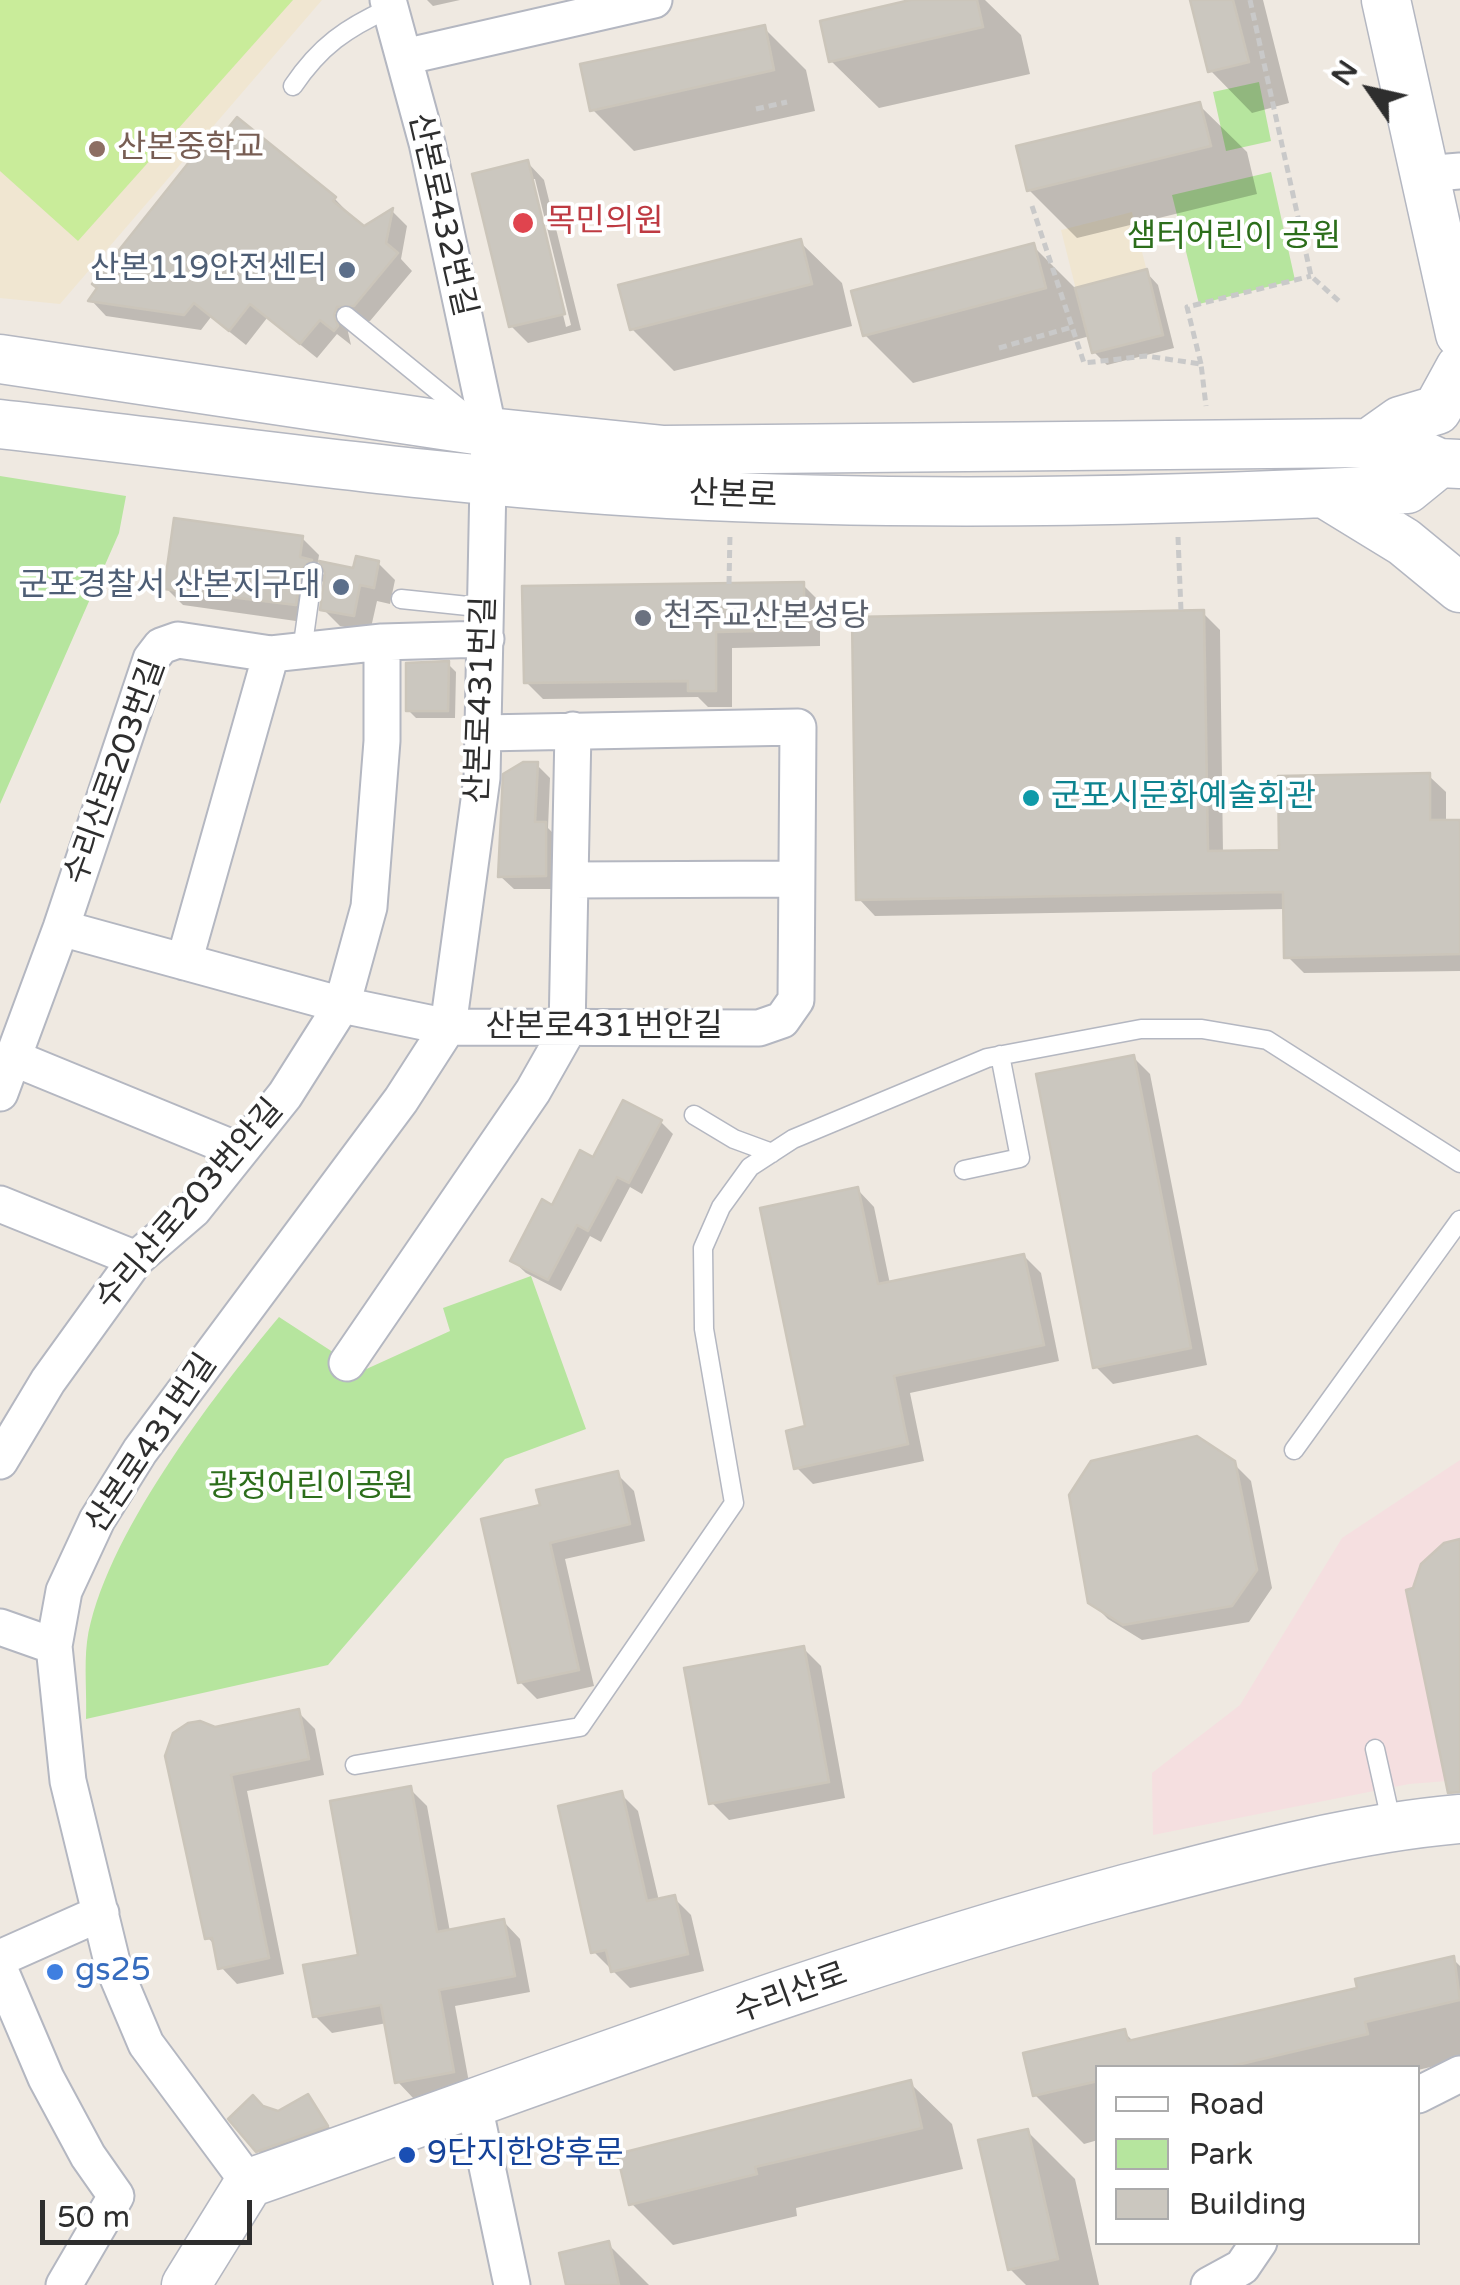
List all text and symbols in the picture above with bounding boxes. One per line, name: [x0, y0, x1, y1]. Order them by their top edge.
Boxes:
north arrow: [1320, 40, 1420, 140]
text: N: [1325, 54, 1366, 92]
street label: 산본로432번길: [399, 110, 483, 320]
place label: 산본중학교: [117, 130, 264, 168]
marker: 산본중학교: [86, 138, 108, 160]
place label: 목민의원: [546, 204, 664, 242]
marker: 목민의원: [510, 210, 536, 236]
park label: 샘터어린이 공원: [1127, 219, 1341, 257]
place label: 산본119안전센터: [90, 251, 327, 289]
marker: 산본119안전센터: [336, 259, 358, 281]
street label: 산본로: [688, 475, 778, 517]
place label: 군포경찰서 산본지구대: [18, 568, 321, 606]
marker: 군포경찰서 산본지구대: [330, 576, 352, 598]
street label: 산본로431번길: [459, 596, 505, 804]
place label: 천주교산본성당: [663, 599, 869, 637]
marker: 천주교산본성당: [632, 607, 654, 629]
street label: 수리산로203번길: [57, 654, 175, 890]
place label: 군포시문화예술회관: [1051, 779, 1316, 817]
marker: 군포시문화예술회관: [1020, 787, 1042, 809]
street label: 산본로431번안길: [486, 1009, 722, 1047]
street label: 수리산로203번안길: [88, 1092, 292, 1318]
street label: 산본로431번길: [78, 1347, 226, 1541]
park label: 광정어린이공원: [208, 1469, 414, 1507]
place label: gs25: [75, 1953, 151, 1991]
street label: 수리산로: [729, 1956, 853, 2032]
marker: gs25: [44, 1961, 66, 1983]
legend: [1095, 2065, 1420, 2245]
text: Road: [1189, 2086, 1264, 2123]
place label: 9단지한양후문: [427, 2136, 624, 2174]
text: Park: [1189, 2136, 1253, 2173]
marker: 9단지한양후문: [396, 2144, 418, 2166]
scale bar: [45, 2180, 258, 2242]
text: Building: [1189, 2186, 1306, 2223]
text: 50 m: [57, 2199, 130, 2236]

